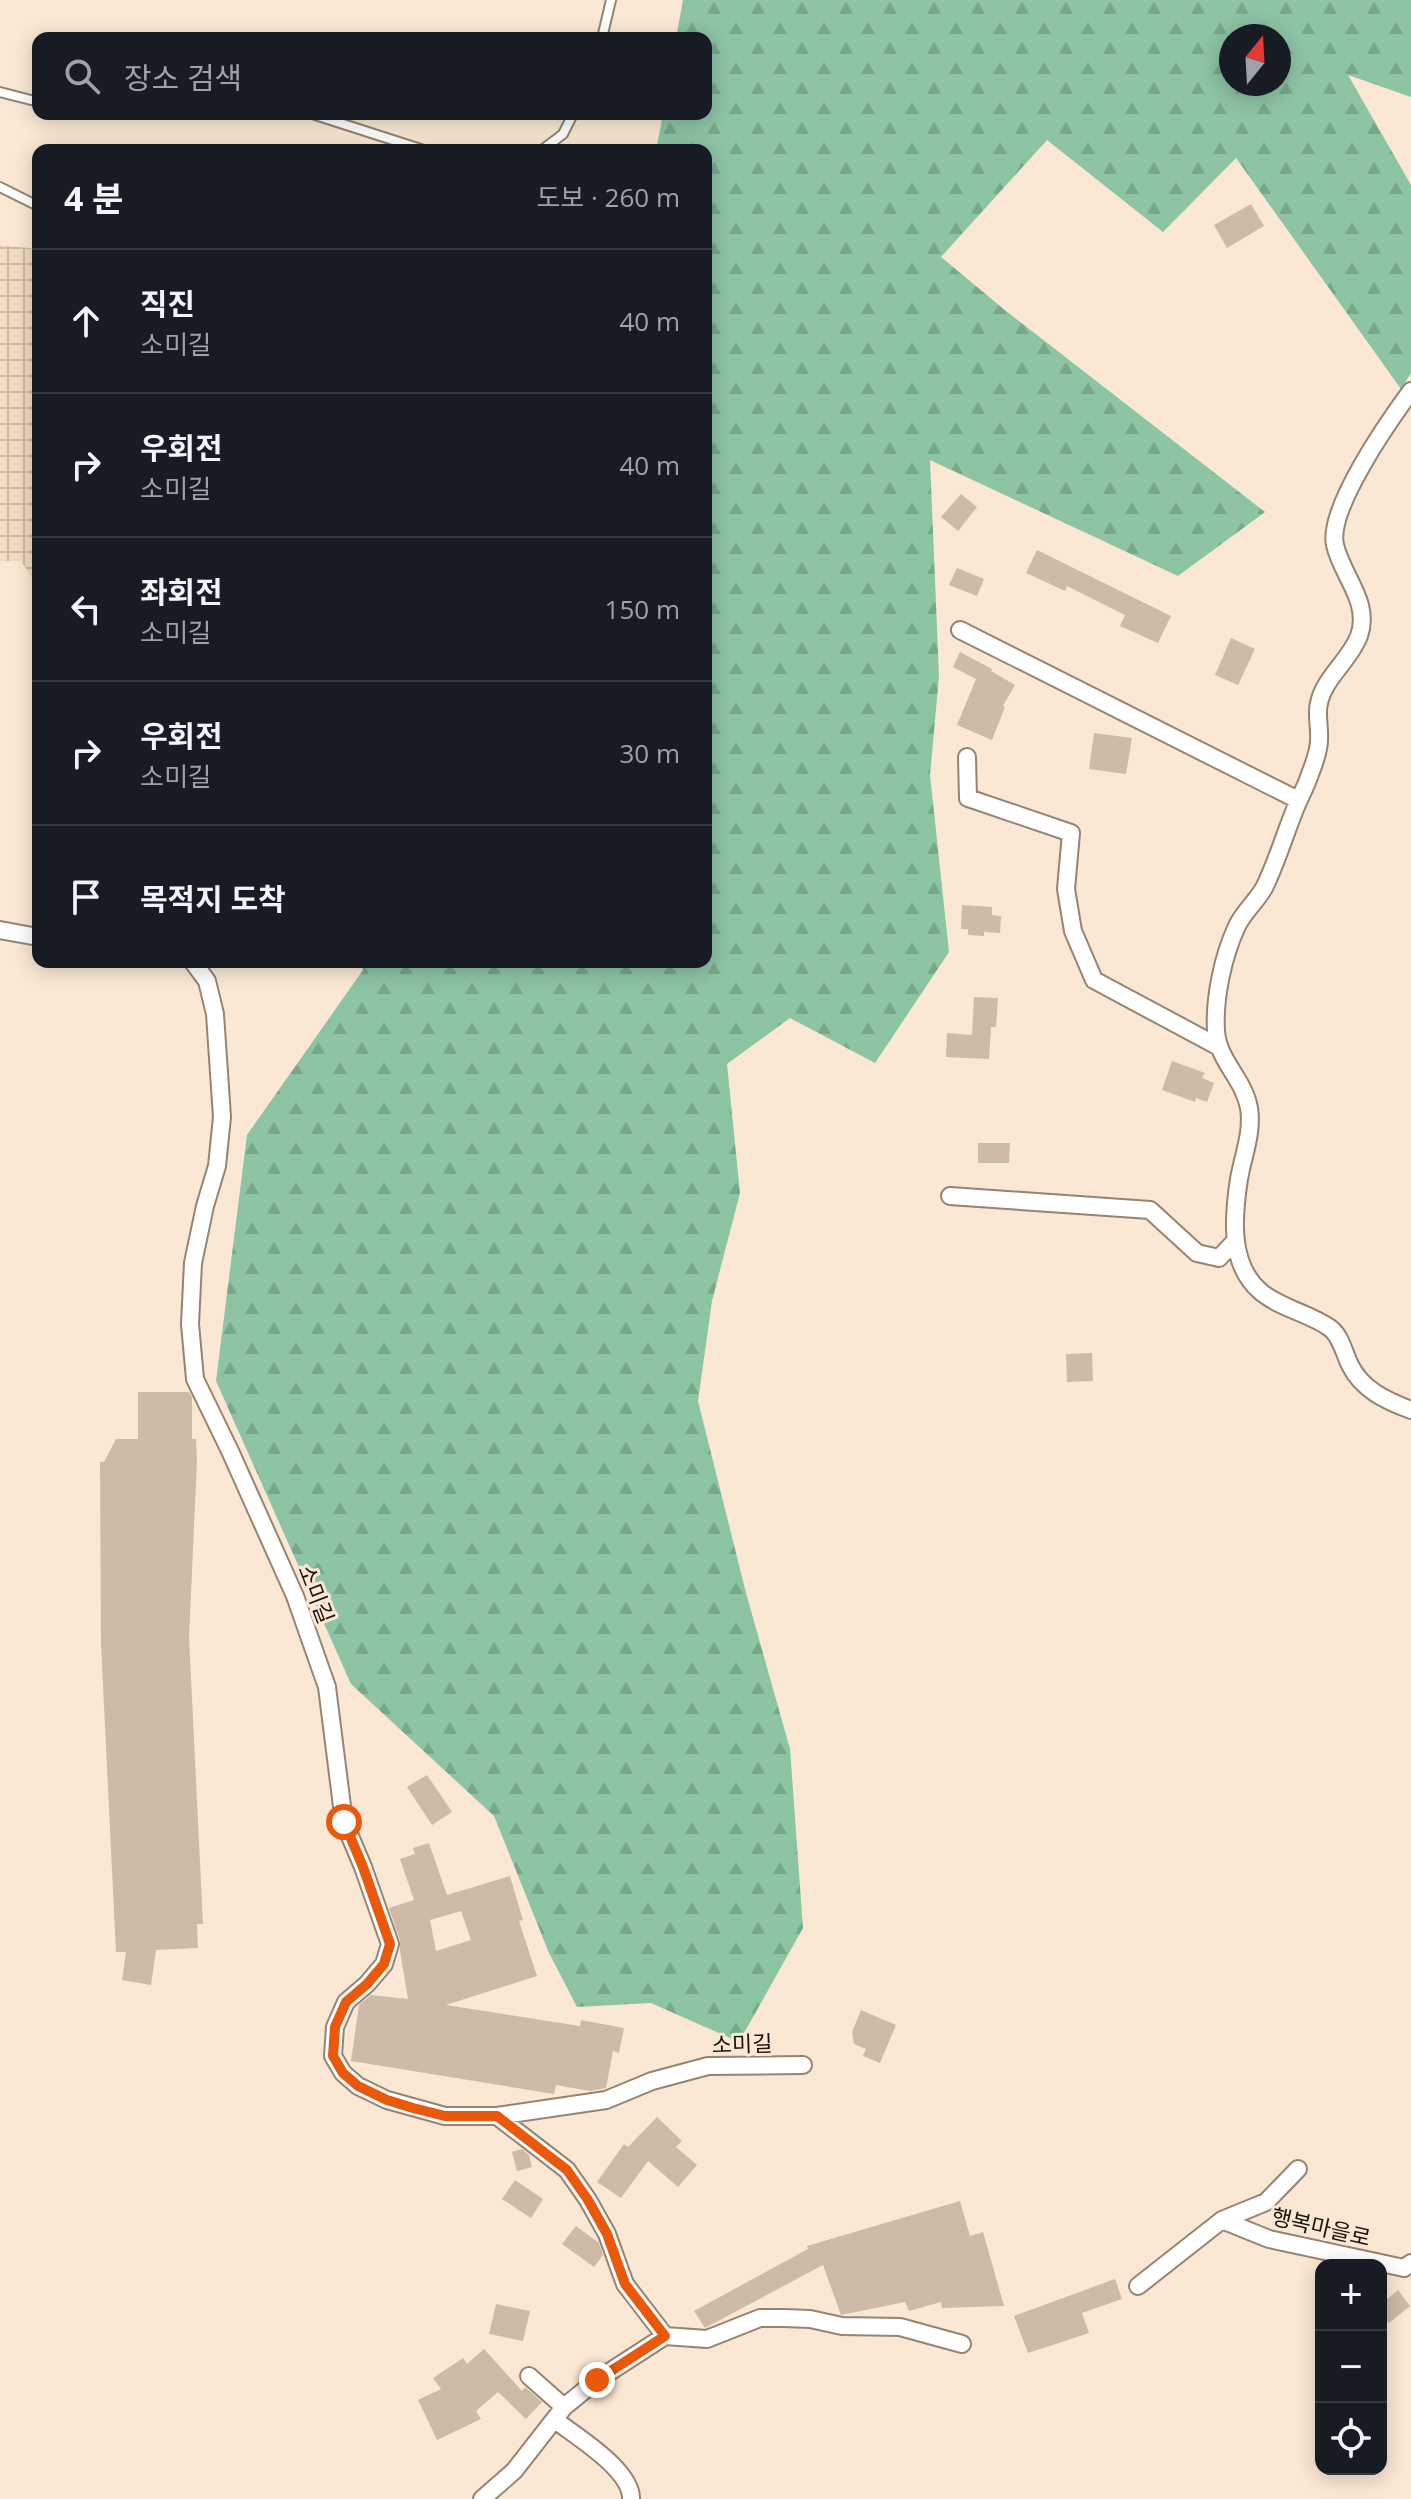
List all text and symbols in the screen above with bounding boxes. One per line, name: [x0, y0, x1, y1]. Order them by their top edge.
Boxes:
north arrow: [1219, 24, 1291, 96]
search box: [32, 32, 712, 120]
icon: search: [60, 54, 104, 98]
text: 장소 검색: [124, 57, 242, 98]
text: 4 분: [64, 175, 124, 221]
text: 도보 · 260 m: [536, 179, 680, 215]
text: 직진: [140, 283, 195, 324]
icon: ahead: [64, 299, 108, 343]
text: 40 m: [619, 303, 680, 339]
text: 소미길: [140, 326, 212, 362]
text: 우회전: [140, 427, 223, 468]
icon: right: [64, 443, 108, 487]
text: 40 m: [619, 447, 680, 483]
text: 소미길: [140, 470, 212, 506]
text: 좌회전: [140, 571, 223, 612]
icon: left: [64, 587, 108, 631]
text: 150 m: [605, 591, 680, 627]
text: 소미길: [140, 614, 212, 650]
text: 우회전: [140, 715, 223, 756]
icon: right: [64, 731, 108, 775]
text: 30 m: [619, 735, 680, 771]
text: 소미길: [140, 758, 212, 794]
icon: arrive: [64, 875, 108, 919]
text: 목적지 도착: [140, 878, 286, 919]
street label: 소미길: [292, 1560, 342, 1627]
route start: [326, 1804, 362, 1840]
street label: 소미길: [711, 2027, 773, 2059]
street label: 행복마을로: [1269, 2200, 1374, 2252]
map controls: [1315, 2259, 1387, 2475]
button: +: [1315, 2259, 1387, 2331]
button: −: [1315, 2331, 1387, 2403]
route end: [579, 2362, 615, 2398]
button: locate: [1315, 2403, 1387, 2475]

